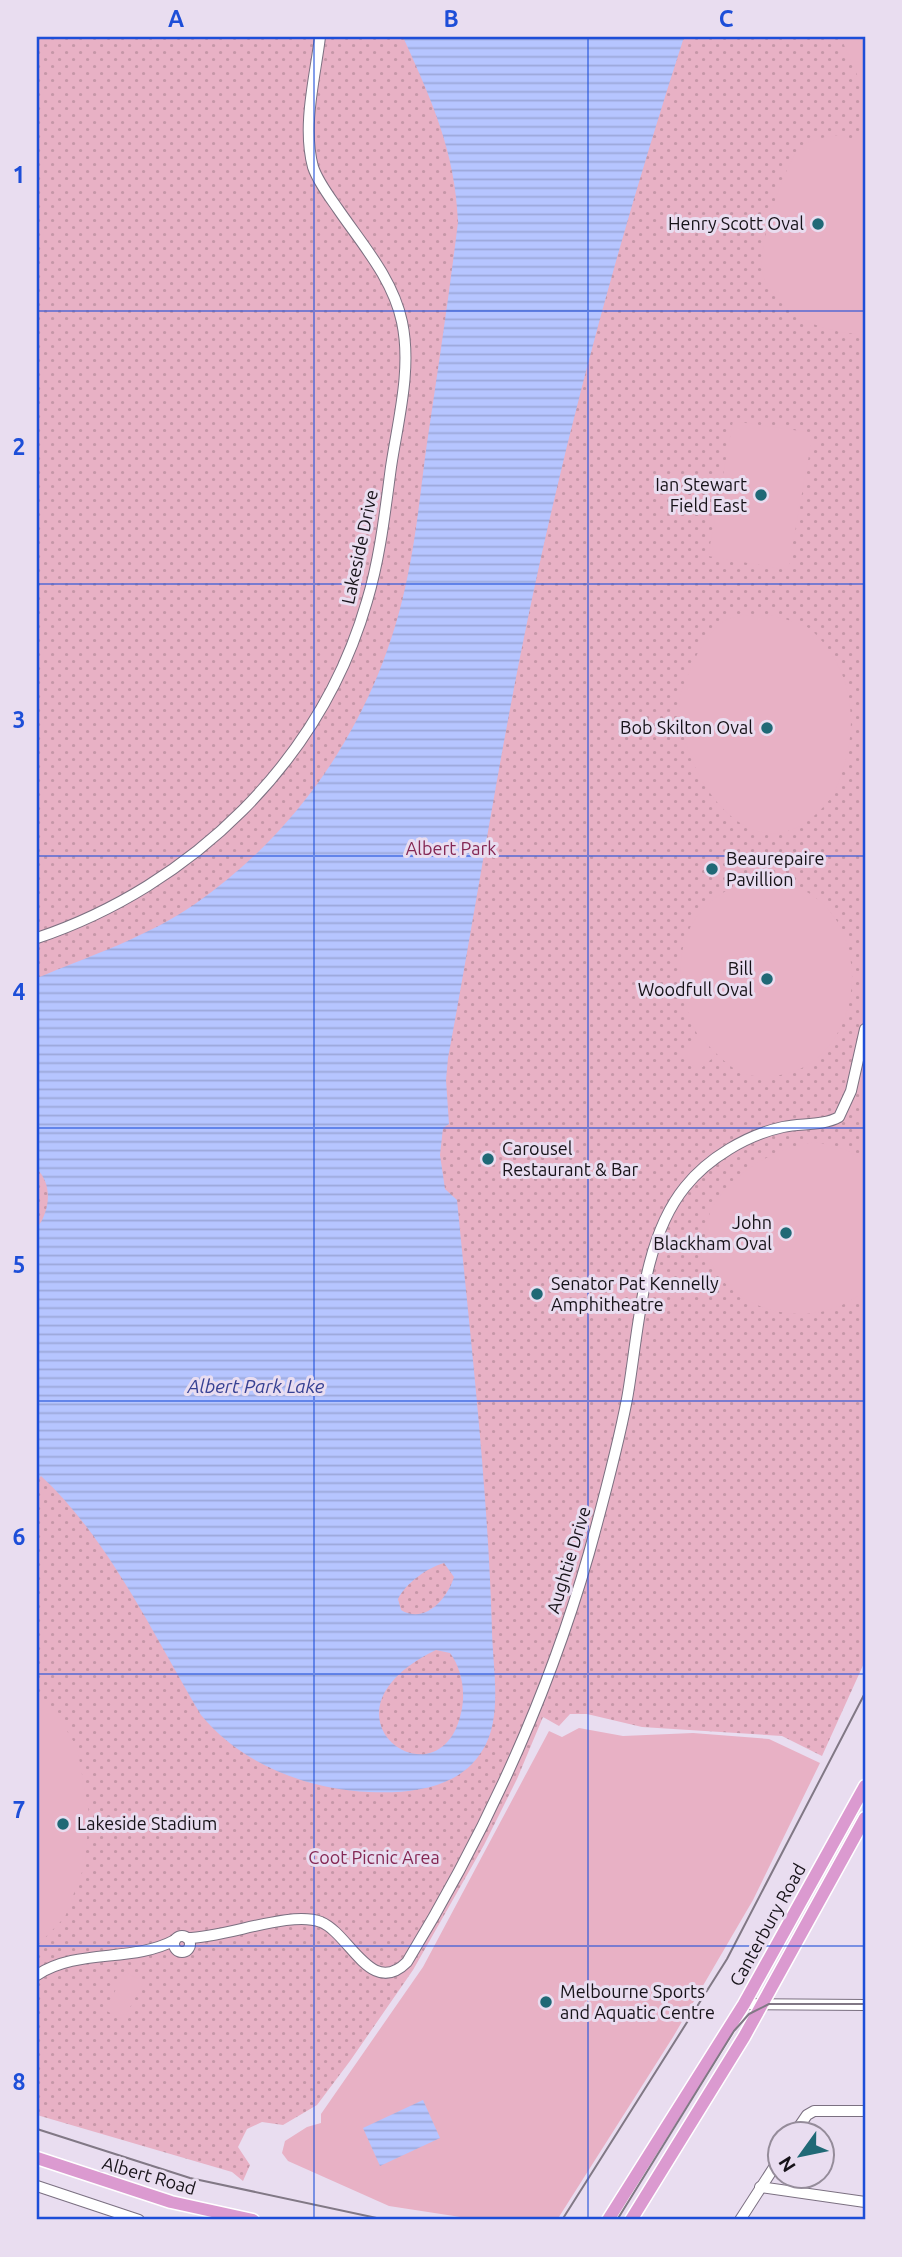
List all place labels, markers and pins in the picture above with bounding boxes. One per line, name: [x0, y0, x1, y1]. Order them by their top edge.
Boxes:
place label: Henry Scott Oval: [668, 213, 804, 233]
marker: Henry Scott Oval: [810, 216, 826, 232]
place label: Ian Stewart Field East: [655, 474, 747, 515]
marker: Ian Stewart Field East: [753, 487, 769, 503]
place label: Bob Skilton Oval: [620, 717, 753, 737]
marker: Bob Skilton Oval: [759, 720, 775, 736]
place label: Beaurepaire Pavillion: [726, 848, 825, 889]
marker: Beaurepaire Pavillion: [704, 861, 720, 877]
place label: Bill Woodfull Oval: [638, 958, 753, 999]
marker: Bill Woodfull Oval: [759, 971, 775, 987]
place label: Carousel Restaurant & Bar: [502, 1138, 639, 1179]
marker: Carousel Restaurant & Bar: [480, 1151, 496, 1167]
place label: John Blackham Oval: [653, 1212, 772, 1253]
marker: John Blackham Oval: [778, 1225, 794, 1241]
place label: Senator Pat Kennelly Amphitheatre: [551, 1273, 719, 1314]
marker: Senator Pat Kennelly Amphitheatre: [529, 1286, 545, 1302]
place label: Lakeside Stadium: [77, 1813, 217, 1833]
marker: Lakeside Stadium: [55, 1816, 71, 1832]
place label: Melbourne Sports and Aquatic Centre: [560, 1981, 715, 2022]
marker: Melbourne Sports and Aquatic Centre: [538, 1994, 554, 2010]

